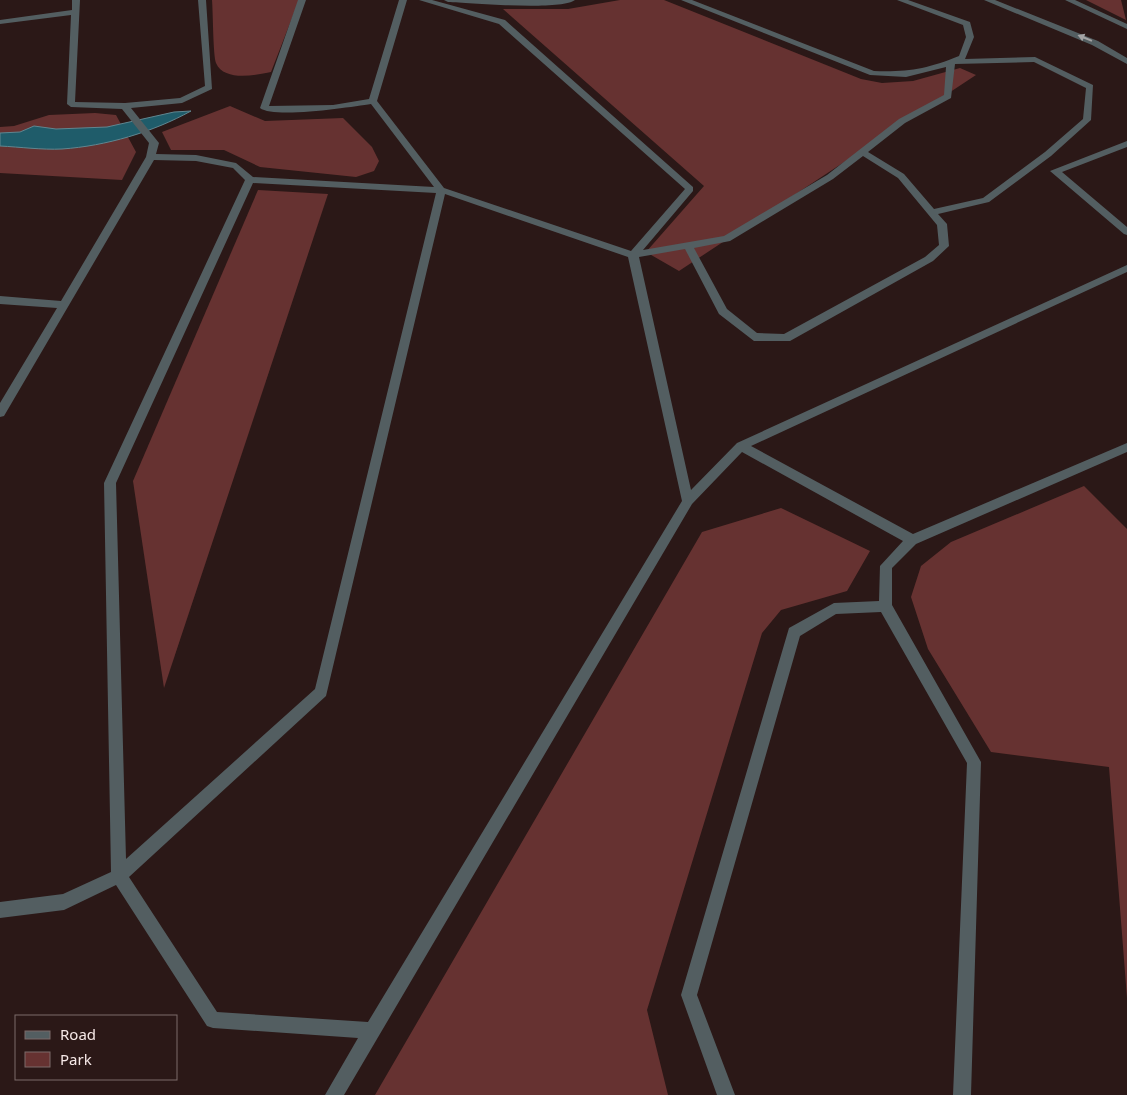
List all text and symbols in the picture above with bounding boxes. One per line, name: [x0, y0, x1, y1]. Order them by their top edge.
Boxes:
one-way arrow: [1077, 34, 1092, 42]
legend: [15, 1015, 178, 1080]
text: Road: [60, 1024, 96, 1044]
text: Park: [60, 1049, 92, 1069]

